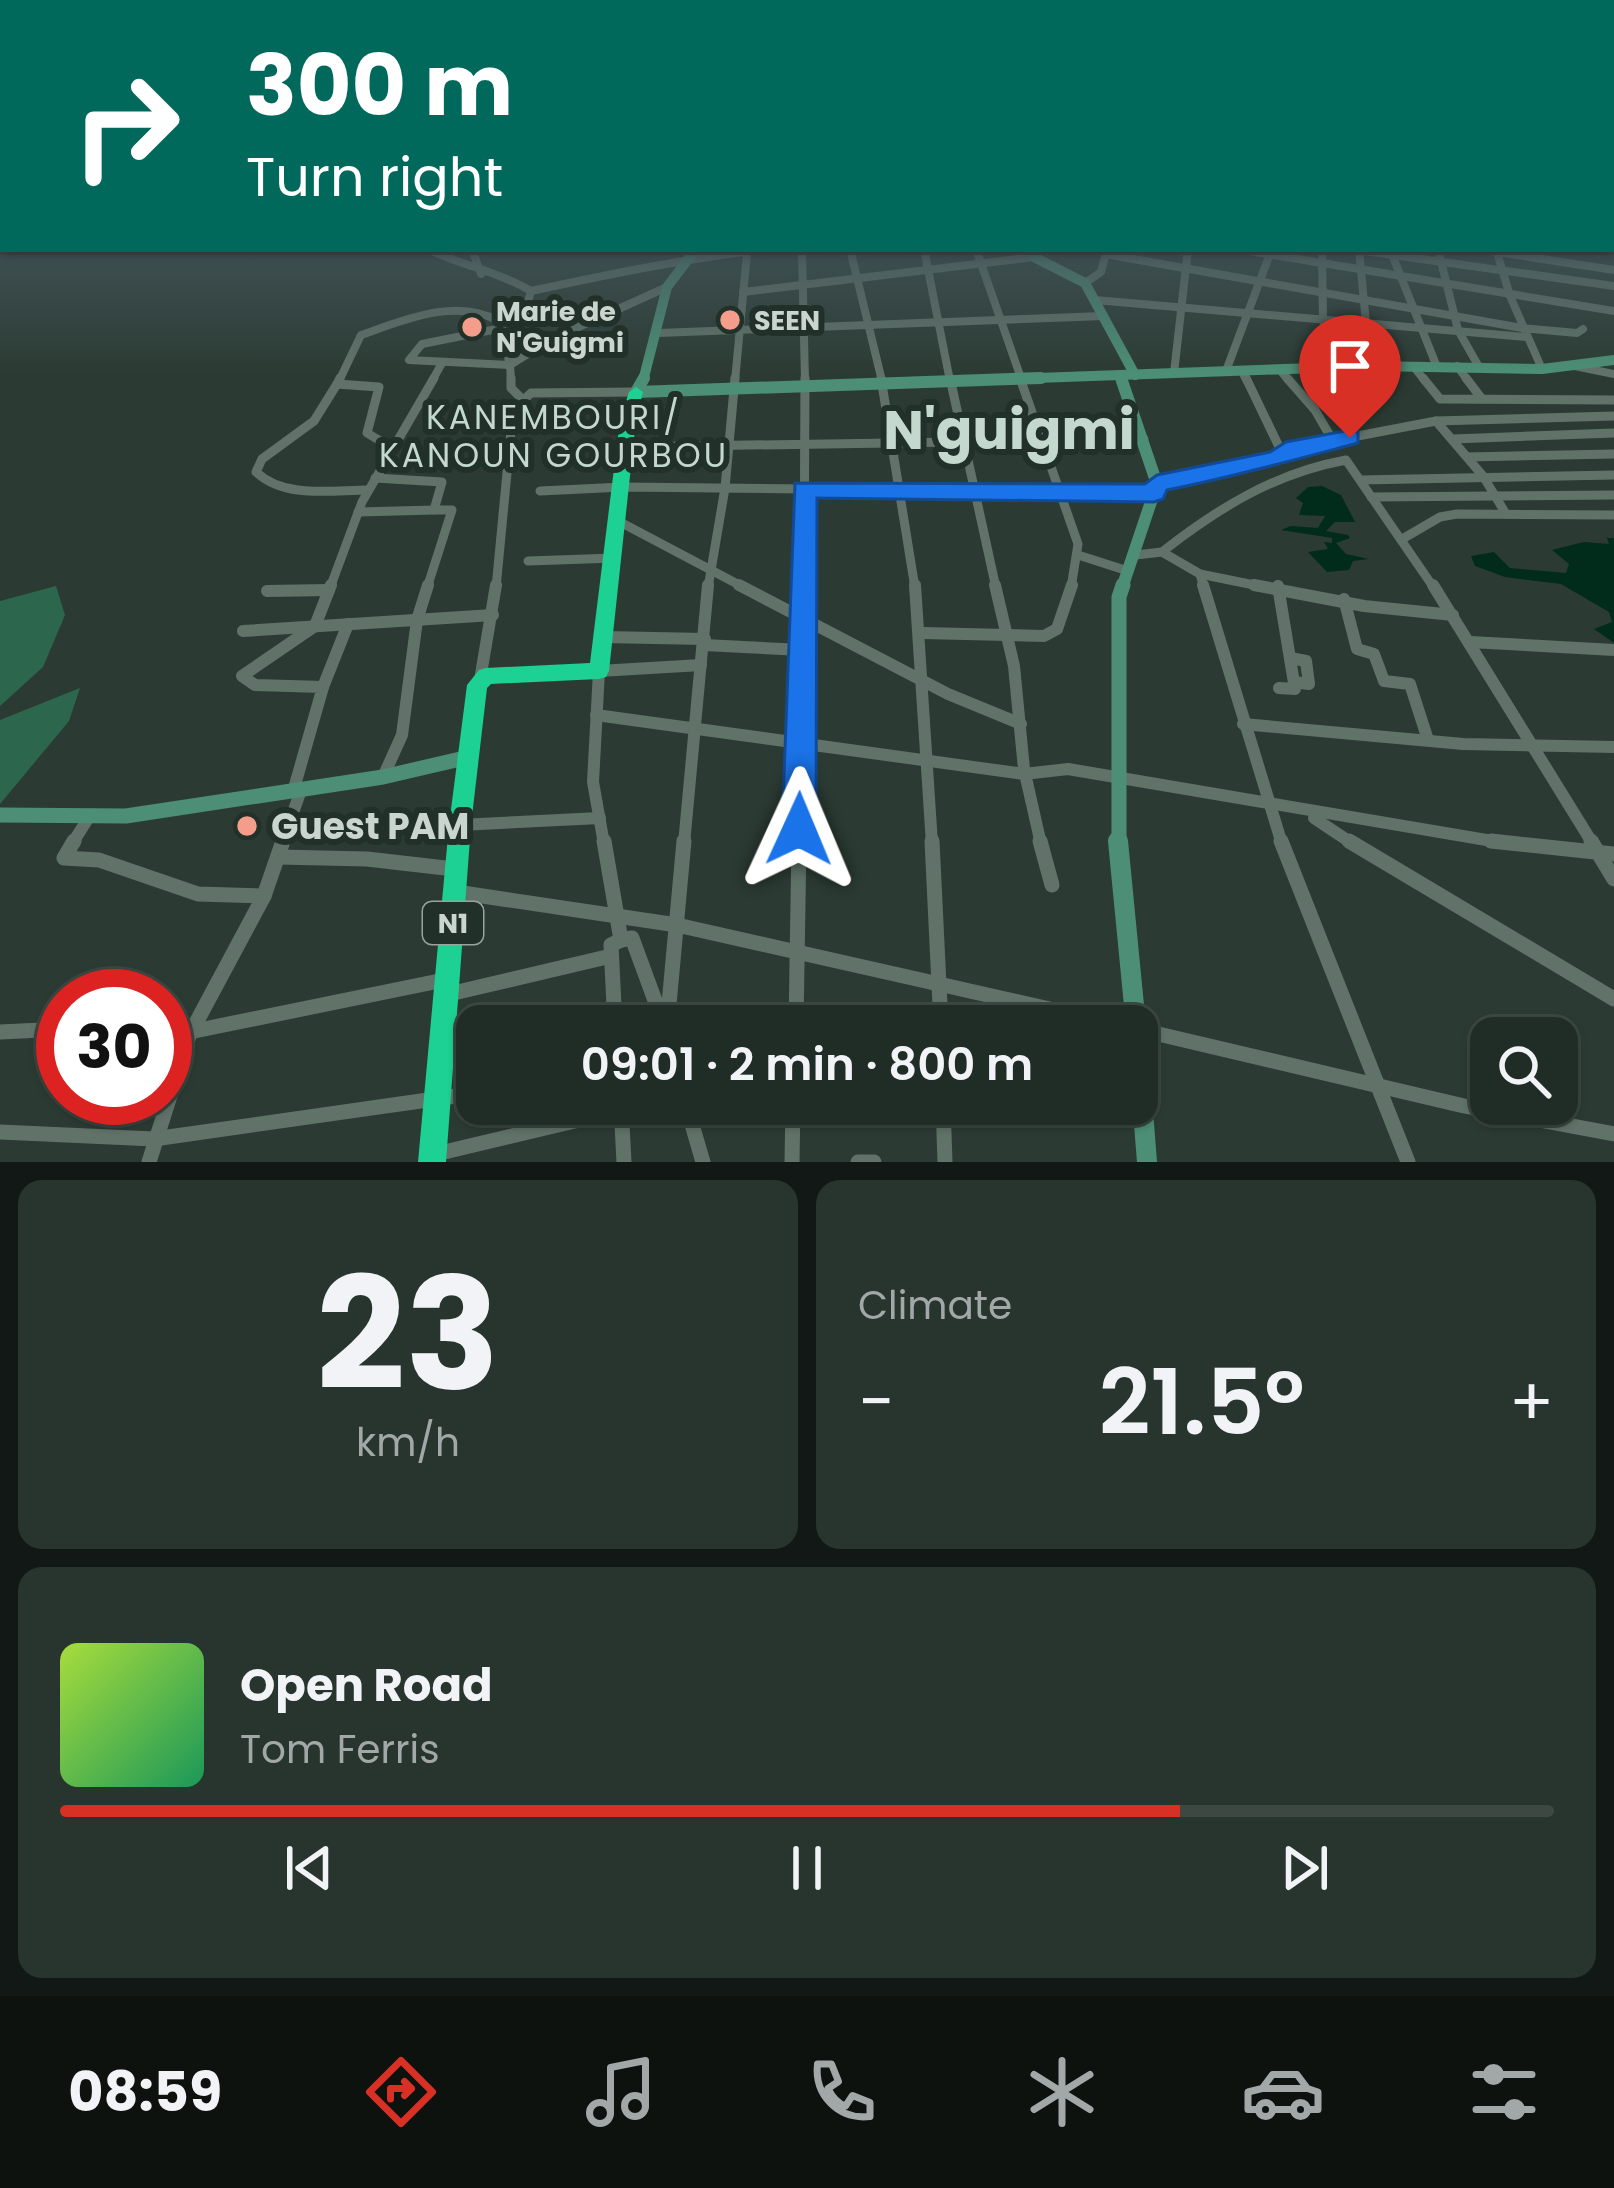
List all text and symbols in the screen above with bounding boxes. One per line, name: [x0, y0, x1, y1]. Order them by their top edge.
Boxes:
text: 300 m: [246, 27, 513, 144]
icon: right: [48, 48, 204, 204]
text: Turn right: [246, 139, 503, 215]
place label: Marie de N'Guigmi: [496, 293, 624, 361]
place label: SEEN: [754, 302, 820, 339]
marker: SEEN: [717, 307, 743, 333]
marker: Marie de N'Guigmi: [459, 314, 485, 340]
pin: [1299, 315, 1401, 438]
icon: arrive: [1317, 333, 1383, 399]
district label: N'guigmi: [883, 392, 1135, 468]
district label: KANEMBOURI/ KANOUN GOURBOU: [379, 394, 729, 479]
position arrow: [736, 766, 862, 892]
place label: Guest PAM: [271, 801, 469, 852]
marker: Guest PAM: [234, 813, 260, 839]
road number: N1: [423, 902, 483, 944]
speed limit sign: 30: [36, 969, 192, 1125]
map controls: [1470, 1017, 1578, 1125]
button: search: [1470, 1017, 1578, 1125]
text: 09:01 · 2 min · 800 m: [581, 1033, 1033, 1096]
text: 23: [316, 1225, 500, 1444]
text: Climate: [858, 1278, 1012, 1333]
text: 21.5°: [1099, 1339, 1304, 1466]
text: −: [858, 1356, 894, 1448]
text: +: [1509, 1356, 1554, 1448]
text: km/h: [356, 1415, 460, 1470]
text: Open Road: [240, 1654, 493, 1717]
text: Tom Ferris: [240, 1722, 440, 1777]
icon: previous: [276, 1835, 342, 1901]
icon: pause: [774, 1835, 840, 1901]
icon: next: [1272, 1835, 1338, 1901]
icon: directions: [359, 2050, 443, 2134]
icon: music: [579, 2050, 663, 2134]
icon: phone: [800, 2050, 884, 2134]
icon: climate: [1020, 2050, 1104, 2134]
icon: car: [1241, 2050, 1325, 2134]
icon: filters: [1462, 2050, 1546, 2134]
text: 08:59: [68, 2054, 222, 2130]

